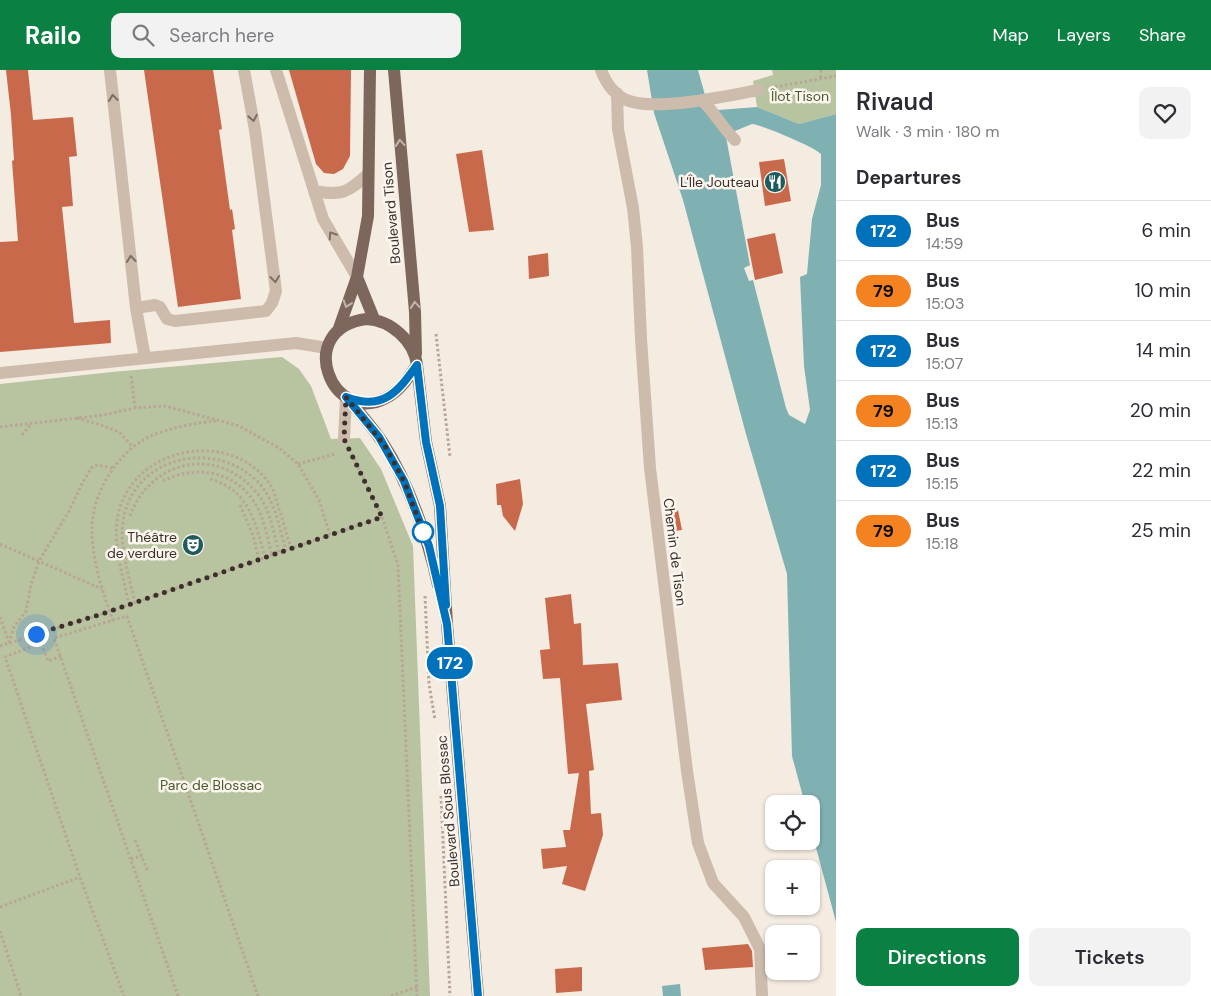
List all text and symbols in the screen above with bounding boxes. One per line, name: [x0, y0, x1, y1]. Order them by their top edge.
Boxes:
search box: [111, 13, 461, 58]
text: Railo: [25, 20, 81, 51]
icon: search: [129, 21, 157, 49]
text: Search here: [169, 23, 274, 48]
text: Map: [993, 23, 1029, 47]
text: Layers: [1057, 23, 1111, 47]
text: Share: [1139, 23, 1186, 47]
text: Rivaud: [856, 86, 934, 117]
park label: Îlot Tison: [770, 87, 829, 105]
button: heart: [1139, 87, 1191, 139]
one-way arrow: [108, 93, 119, 101]
one-way arrow: [247, 113, 257, 122]
text: Walk · 3 min · 180 m: [856, 121, 1000, 142]
one-way arrow: [395, 139, 406, 147]
street label: Boulevard Tison: [378, 161, 404, 265]
text: Departures: [856, 165, 961, 190]
restaurant icon: L'Île Jouteau: [763, 170, 787, 194]
place label: L'Île Jouteau: [680, 173, 759, 191]
text: Bus: [926, 208, 960, 233]
text: 6 min: [1142, 218, 1191, 243]
text: 172: [870, 219, 897, 243]
one-way arrow: [329, 231, 338, 241]
text: 14:59: [926, 233, 963, 254]
one-way arrow: [126, 255, 137, 263]
text: Bus: [926, 268, 960, 293]
one-way arrow: [269, 275, 279, 283]
text: 10 min: [1135, 278, 1191, 303]
text: 79: [873, 279, 894, 303]
text: 15:03: [926, 293, 964, 314]
one-way arrow: [343, 299, 353, 308]
one-way arrow: [409, 301, 420, 309]
text: Bus: [926, 328, 960, 353]
text: 14 min: [1136, 338, 1191, 363]
text: 172: [870, 339, 897, 363]
text: 15:07: [926, 353, 963, 374]
text: Bus: [926, 388, 960, 413]
text: 20 min: [1130, 398, 1191, 423]
text: 79: [873, 399, 894, 423]
text: 15:13: [926, 413, 958, 434]
text: Bus: [926, 448, 960, 473]
text: 22 min: [1132, 458, 1191, 483]
text: 172: [870, 459, 897, 483]
text: 15:15: [926, 473, 959, 494]
street label: Chemin de Tison: [659, 497, 691, 607]
text: Bus: [926, 508, 960, 533]
text: 25 min: [1131, 518, 1191, 543]
text: 79: [873, 519, 894, 543]
unlabelled marker: [412, 521, 434, 543]
place label: Théâtre de verdure: [107, 528, 177, 562]
theatre icon: Théâtre de verdure: [181, 533, 205, 557]
text: 15:18: [926, 533, 959, 554]
your location: [24, 622, 49, 647]
line badge: 172: [421, 647, 479, 679]
text: 172: [437, 651, 463, 675]
street label: Boulevard Sous Blossac: [432, 734, 464, 888]
park label: Parc de Blossac: [160, 776, 262, 794]
map controls: [765, 795, 820, 980]
button: locate: [765, 795, 820, 850]
button: +: [765, 860, 820, 915]
button: −: [765, 925, 820, 980]
button: Directions: [856, 928, 1019, 986]
button: Tickets: [1029, 928, 1191, 986]

